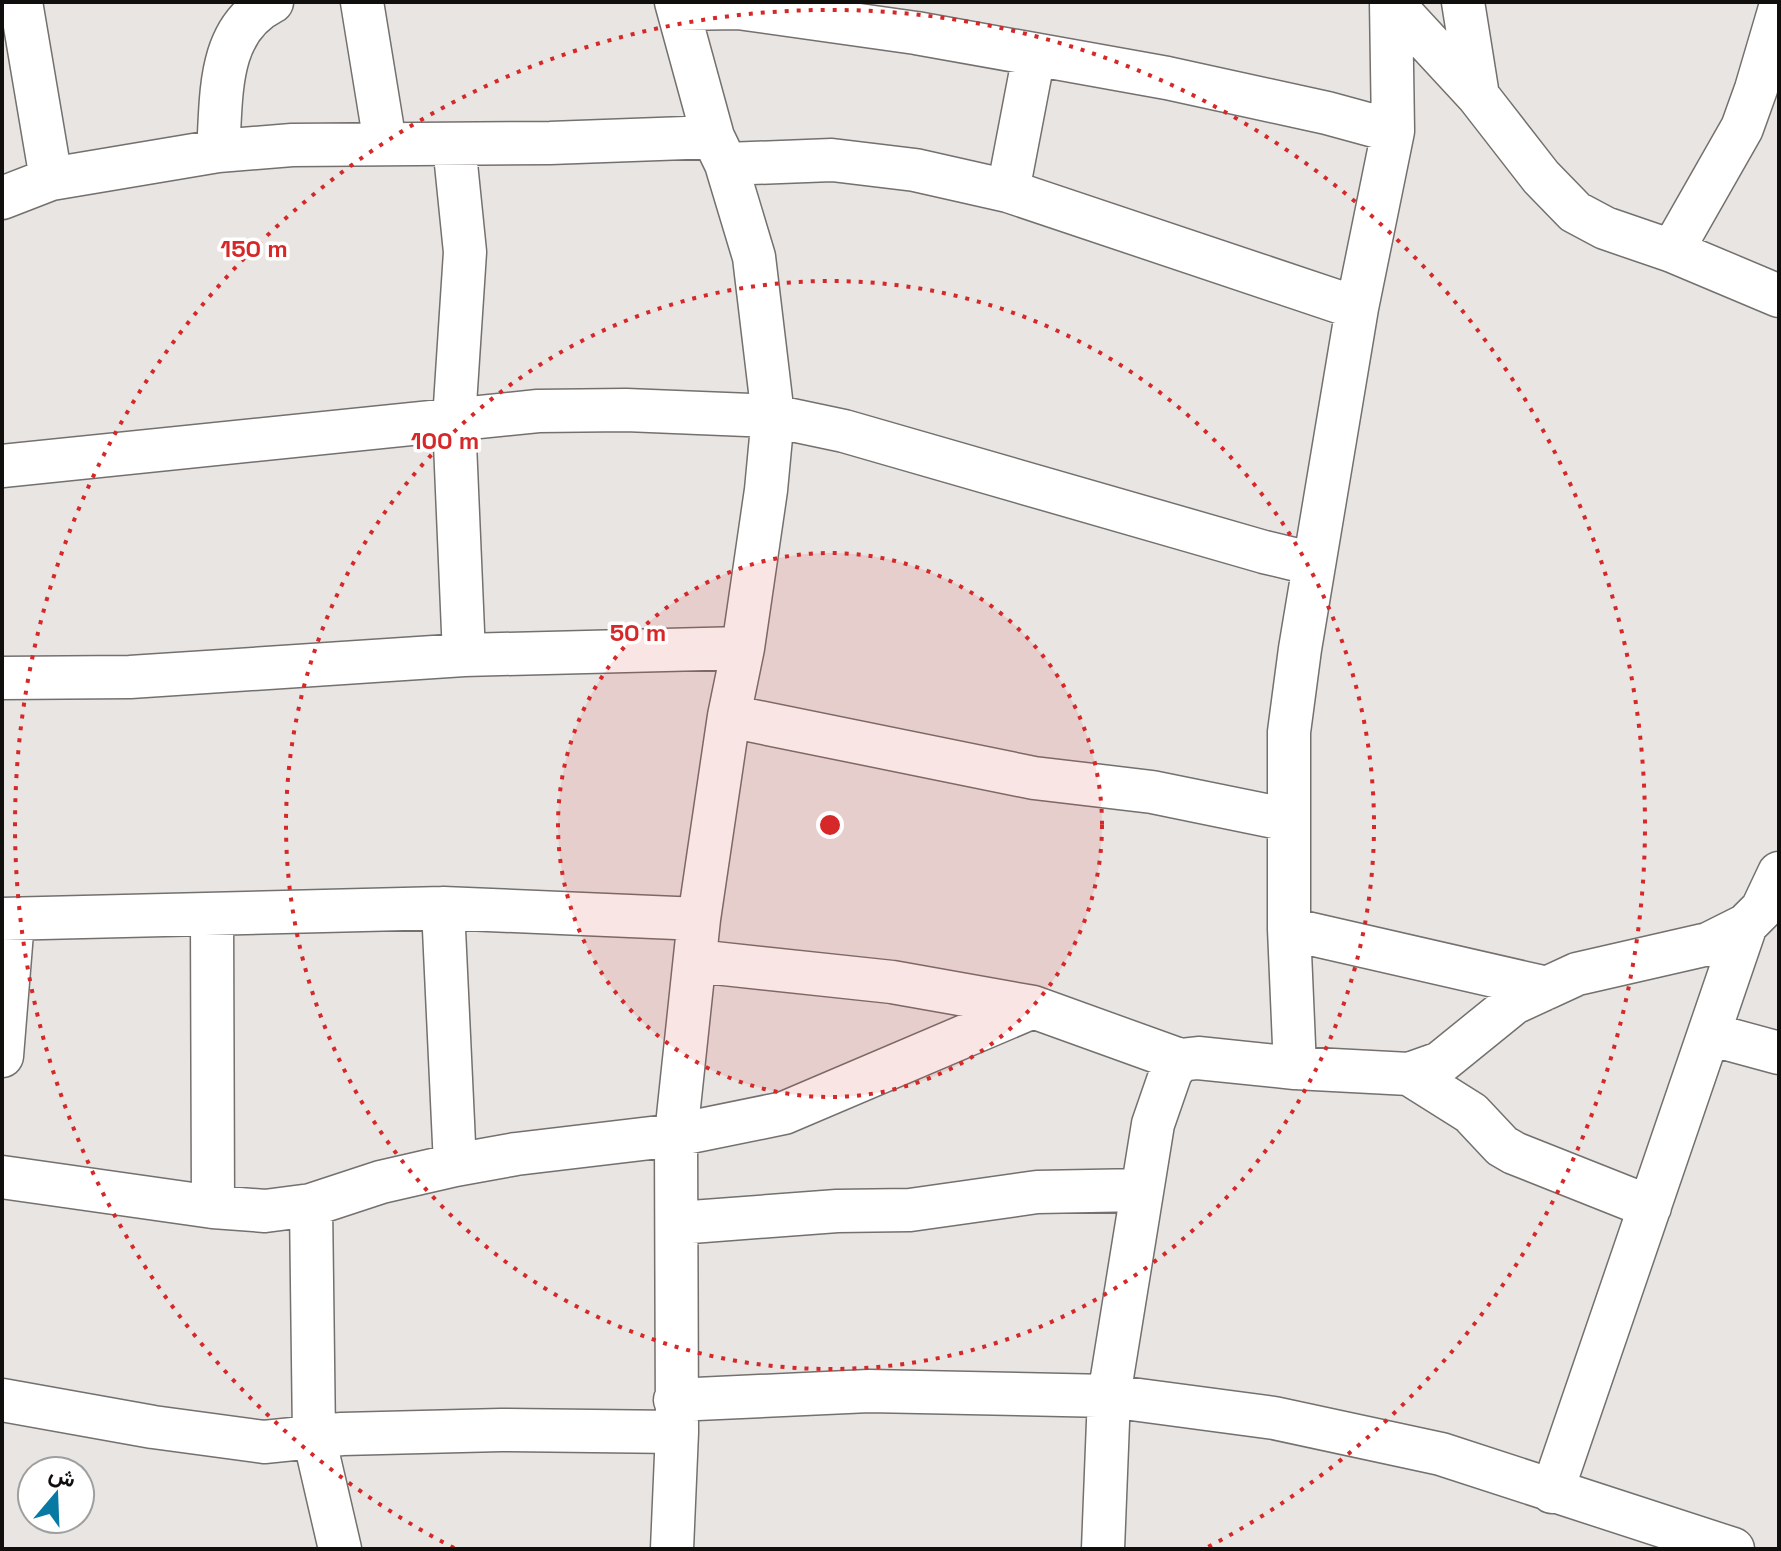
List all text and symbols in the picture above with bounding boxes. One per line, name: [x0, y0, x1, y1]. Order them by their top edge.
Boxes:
text: 150 m: [220, 233, 288, 264]
text: 100 m: [411, 425, 479, 456]
text: 50 m: [610, 617, 666, 648]
centre of rings: [816, 811, 844, 839]
north arrow: [16, 1455, 96, 1535]
text: ش: [45, 1459, 80, 1494]

